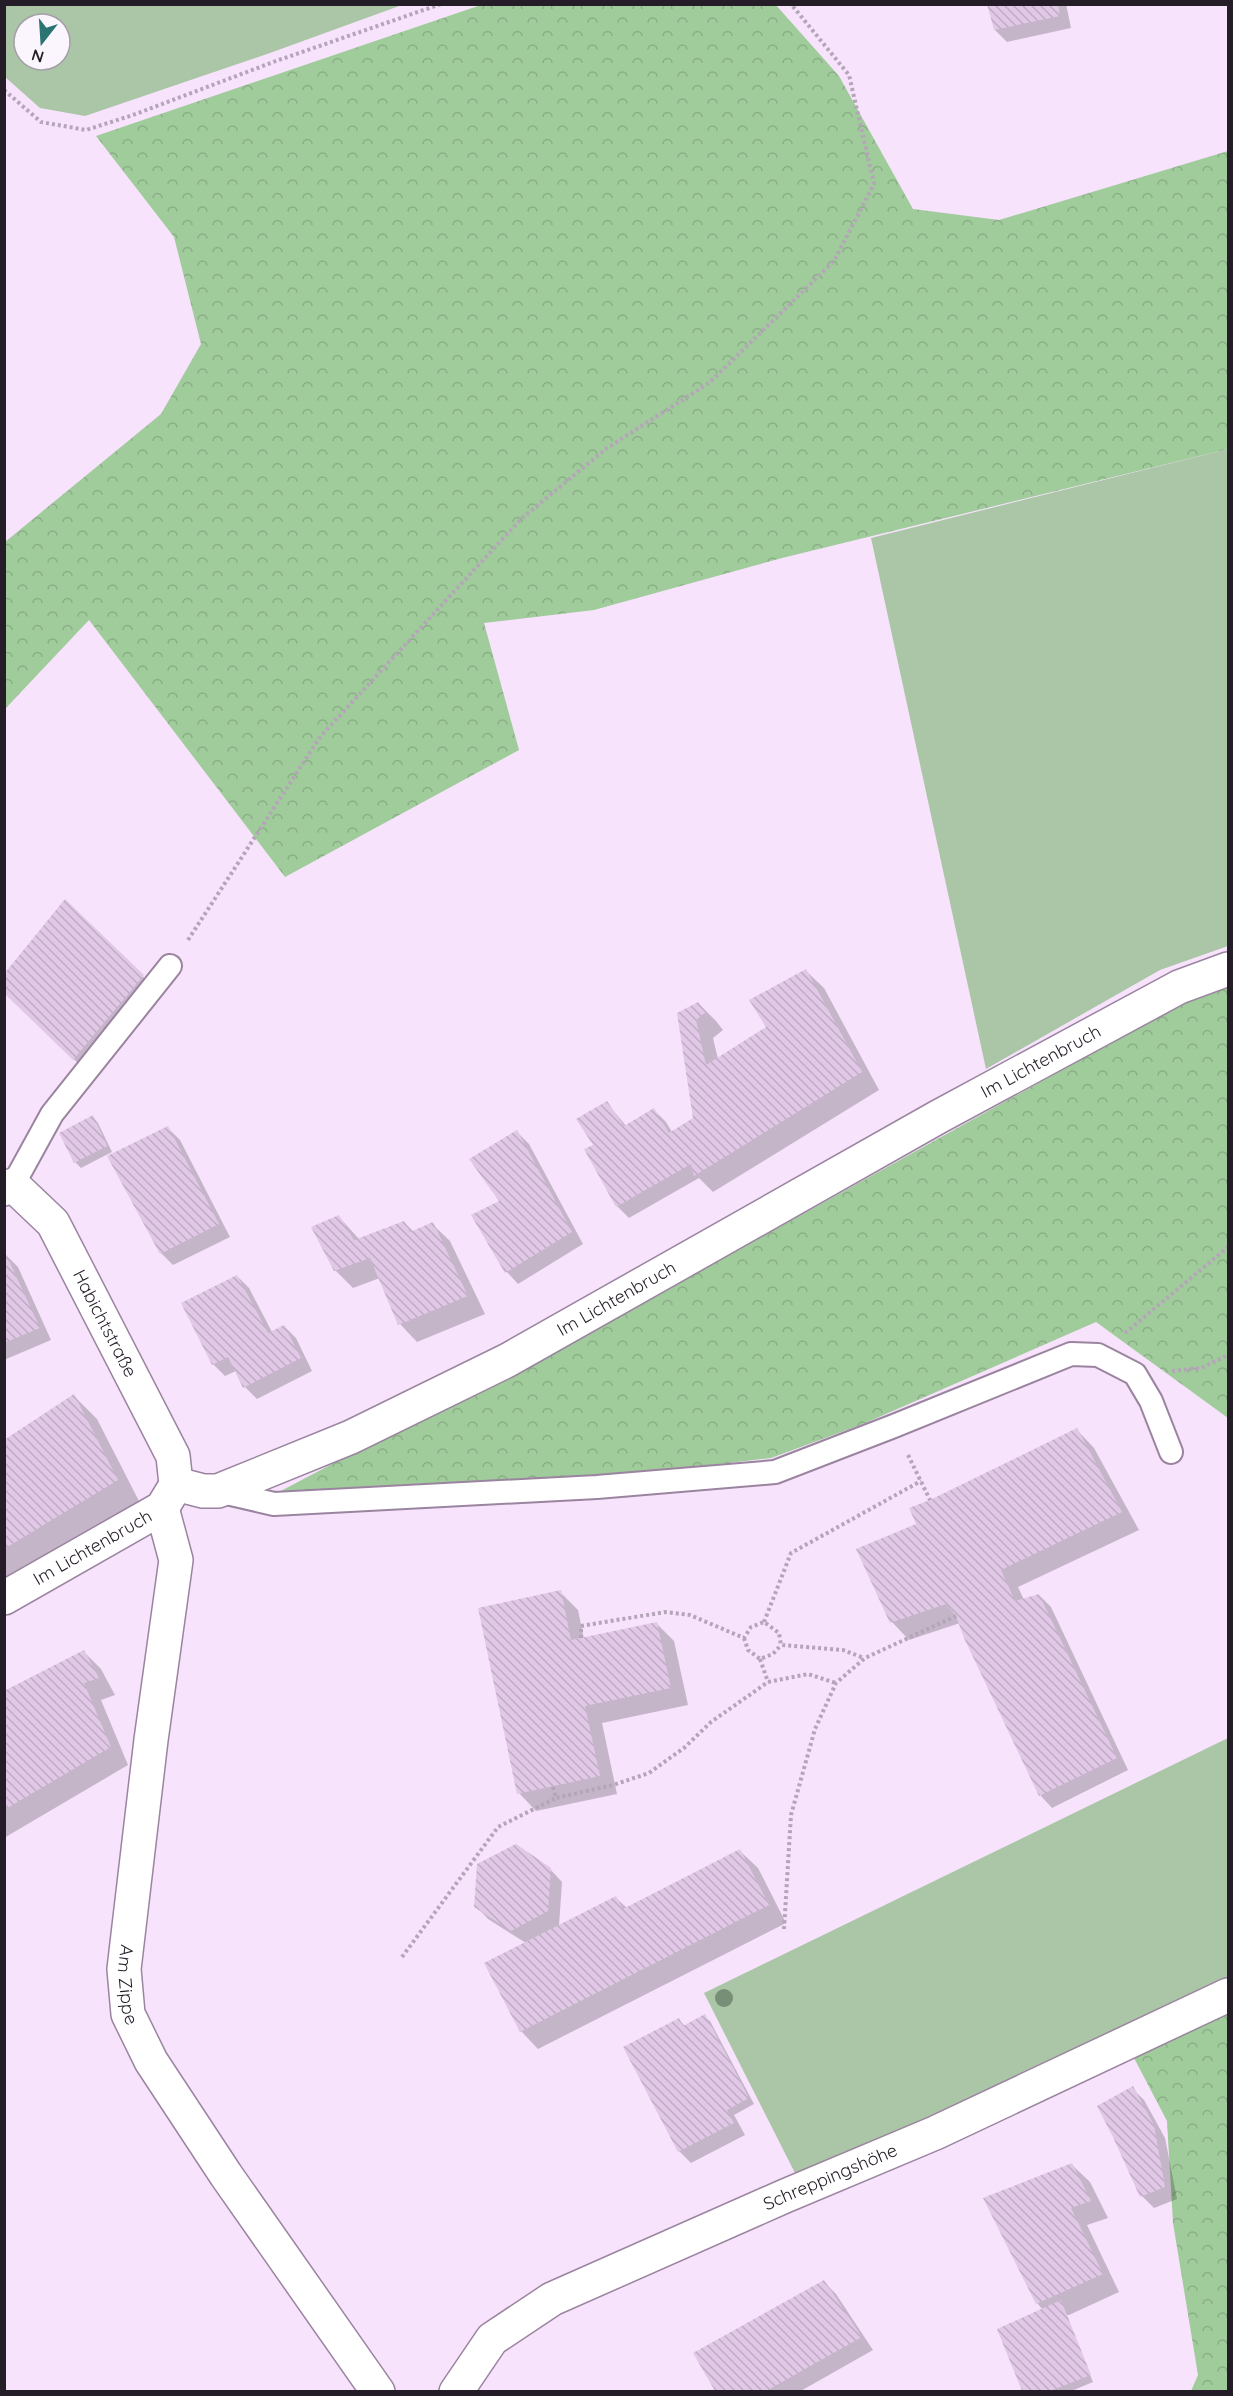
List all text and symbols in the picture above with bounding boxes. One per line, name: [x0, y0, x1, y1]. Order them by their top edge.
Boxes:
north arrow: [12, 12, 72, 72]
text: N: [29, 45, 46, 68]
street label: Im Lichtenbruch: [977, 1019, 1105, 1103]
street label: Im Lichtenbruch: [553, 1255, 680, 1341]
street label: Habichtstraße: [68, 1265, 142, 1381]
street label: Im Lichtenbruch: [29, 1504, 156, 1590]
street label: Am Zippe: [113, 1943, 144, 2029]
street label: Schreppingshöhe: [759, 2138, 901, 2215]

